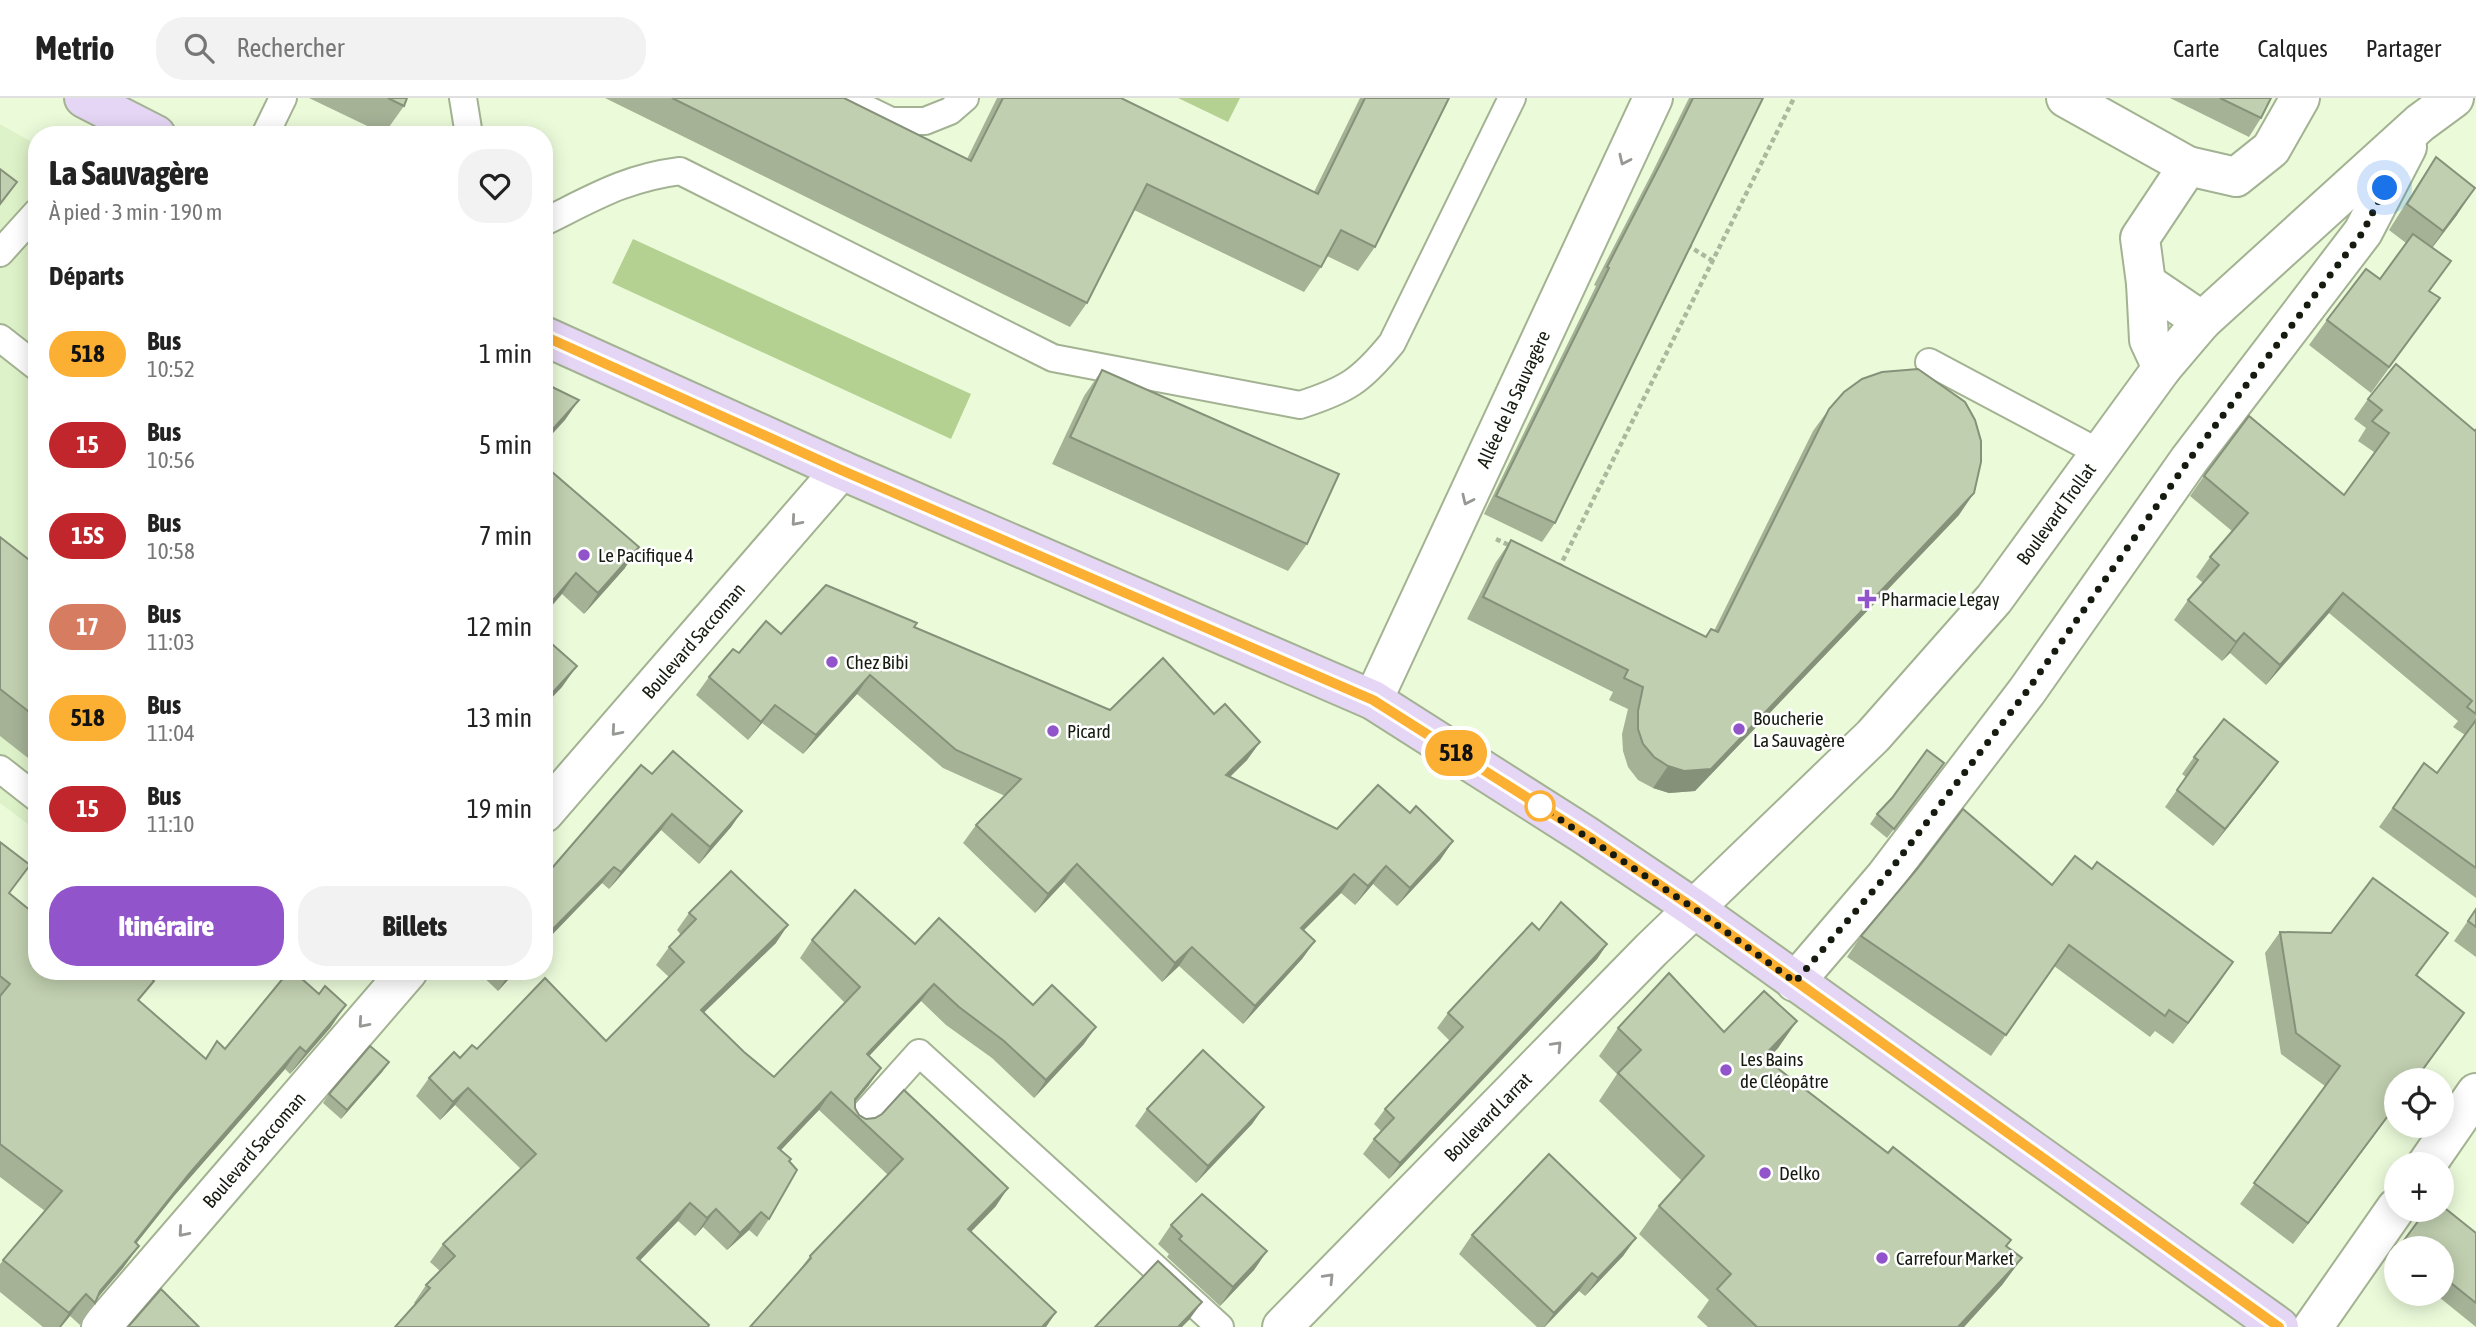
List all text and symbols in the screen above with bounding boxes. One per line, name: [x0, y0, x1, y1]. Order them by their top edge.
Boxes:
search box: [156, 17, 646, 80]
text: Metrio: [35, 29, 114, 67]
icon: search: [180, 29, 218, 67]
text: Rechercher: [236, 33, 345, 63]
text: Carte: [2173, 35, 2219, 62]
text: Calques: [2257, 35, 2328, 62]
text: Partager: [2366, 35, 2441, 62]
button: heart: [458, 149, 532, 223]
one-way arrow: [1618, 153, 1632, 165]
text: La Sauvagère: [49, 154, 209, 192]
your location: [2367, 170, 2402, 205]
text: À pied · 3 min · 190 m: [49, 199, 222, 225]
text: Départs: [49, 261, 124, 291]
text: Bus: [147, 326, 181, 356]
street label: Allée de la Sauvagère: [1472, 327, 1554, 471]
text: 1 min: [479, 339, 532, 369]
text: 518: [71, 340, 104, 367]
text: 10:52: [147, 356, 195, 382]
text: Bus: [147, 417, 181, 447]
text: 5 min: [479, 430, 532, 460]
text: 15: [76, 431, 99, 458]
text: 10:56: [147, 447, 195, 473]
street label: Boulevard Trollat: [2012, 459, 2100, 569]
one-way arrow: [1461, 493, 1475, 505]
text: Bus: [147, 508, 181, 538]
one-way arrow: [792, 513, 804, 526]
text: 7 min: [479, 521, 532, 551]
text: 15S: [71, 522, 104, 549]
text: 10:58: [147, 538, 195, 564]
place label: Le Pacifique 4: [598, 544, 694, 566]
marker: Le Pacifique 4: [576, 547, 592, 563]
street label: Boulevard Saccoman: [637, 578, 749, 703]
place label: Pharmacie Legay: [1881, 588, 2000, 610]
marker: Pharmacie Legay: [1859, 591, 1875, 607]
text: Bus: [147, 599, 181, 629]
text: 12 min: [467, 612, 532, 642]
text: 17: [76, 613, 99, 640]
text: 11:03: [147, 629, 195, 655]
place label: Chez Bibi: [846, 651, 909, 673]
marker: Chez Bibi: [824, 654, 840, 670]
text: Bus: [147, 690, 181, 720]
text: 13 min: [467, 703, 532, 733]
text: 518: [71, 704, 104, 731]
place label: Boucherie La Sauvagère: [1753, 707, 1845, 751]
text: 11:04: [147, 720, 195, 746]
place label: Picard: [1067, 720, 1111, 742]
marker: Boucherie La Sauvagère: [1731, 721, 1747, 737]
one-way arrow: [612, 722, 624, 735]
marker: Picard: [1045, 723, 1061, 739]
line badge: 518: [1416, 730, 1496, 776]
text: 518: [1439, 739, 1473, 766]
text: Bus: [147, 781, 181, 811]
unlabelled marker: [1525, 791, 1555, 821]
text: 19 min: [467, 794, 532, 824]
text: 15: [76, 795, 99, 822]
text: 11:10: [147, 811, 194, 837]
button: Itinéraire: [49, 886, 284, 966]
button: Billets: [298, 886, 532, 966]
one-way arrow: [359, 1015, 371, 1028]
one-way arrow: [1549, 1041, 1562, 1054]
place label: Les Bains de Cléopâtre: [1740, 1048, 1829, 1092]
marker: Les Bains de Cléopâtre: [1718, 1062, 1734, 1078]
street label: Boulevard Larrat: [1439, 1068, 1536, 1166]
map controls: [2384, 1068, 2454, 1306]
button: locate: [2384, 1068, 2454, 1138]
street label: Boulevard Saccoman: [198, 1087, 310, 1212]
button: +: [2384, 1152, 2454, 1222]
place label: Delko: [1779, 1162, 1820, 1184]
marker: Delko: [1757, 1165, 1773, 1181]
one-way arrow: [179, 1224, 191, 1237]
button: −: [2384, 1236, 2454, 1306]
place label: Carrefour Market: [1896, 1247, 2014, 1269]
marker: Carrefour Market: [1874, 1250, 1890, 1266]
one-way arrow: [1321, 1274, 1334, 1287]

